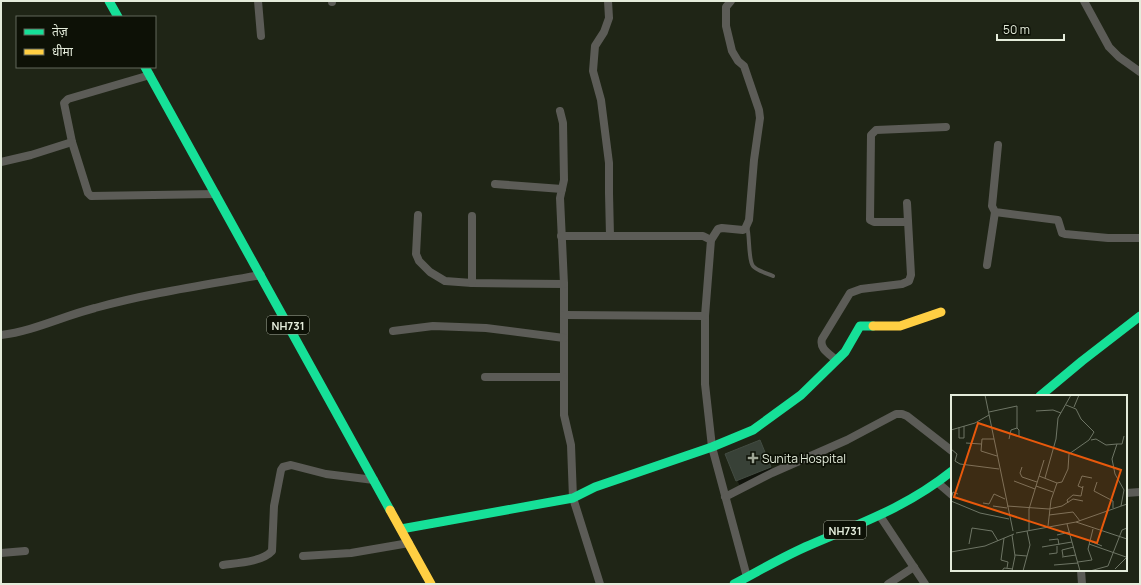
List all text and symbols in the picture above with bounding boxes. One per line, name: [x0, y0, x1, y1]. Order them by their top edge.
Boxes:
legend: [16, 16, 156, 68]
scale bar: [997, 16, 1064, 42]
text: 50 m: [1003, 21, 1030, 38]
text: तेज़: [52, 23, 69, 40]
text: धीमा: [52, 43, 74, 60]
road number: NH731: [267, 316, 309, 334]
inset map: [951, 395, 1127, 571]
place label: Sunita Hospital: [762, 450, 846, 467]
marker: Sunita Hospital: [747, 452, 759, 464]
road number: NH731: [824, 521, 866, 539]

